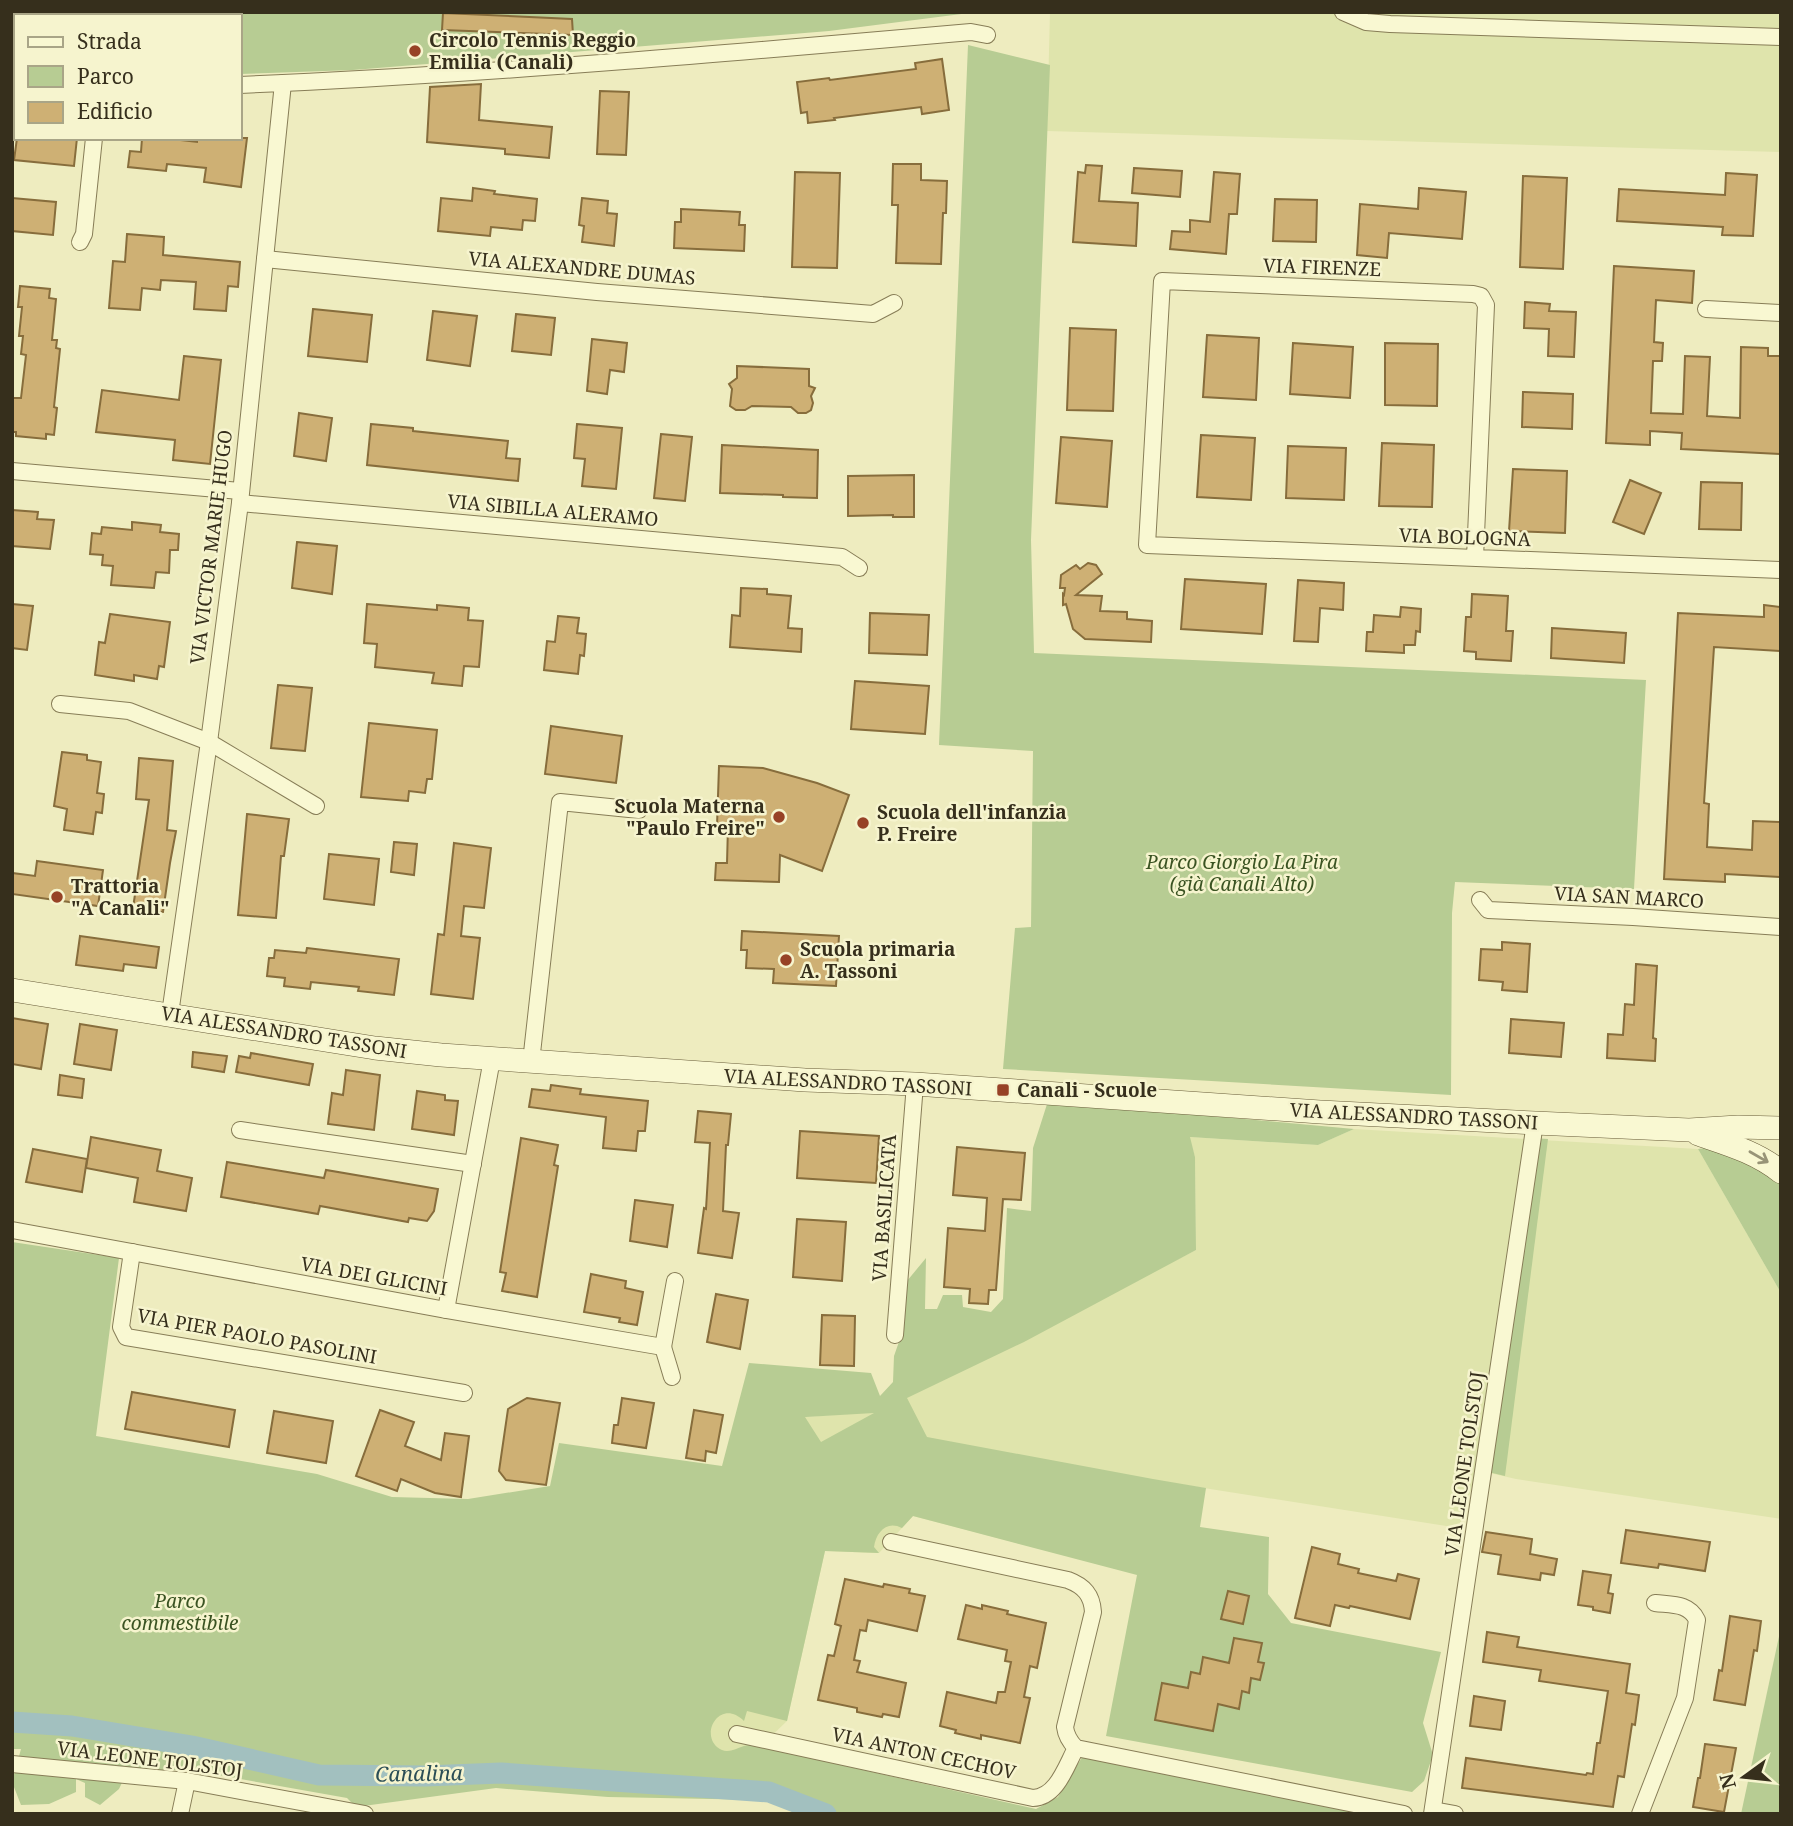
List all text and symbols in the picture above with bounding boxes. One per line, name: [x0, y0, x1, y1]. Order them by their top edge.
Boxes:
legend: [14, 14, 242, 140]
text: Strada: [77, 27, 142, 55]
place label: Circolo Tennis Reggio Emilia (Canali): [429, 27, 636, 75]
marker: Circolo Tennis Reggio Emilia (Canali): [407, 43, 423, 59]
text: Parco: [77, 62, 134, 90]
text: Edificio: [77, 97, 153, 125]
street label: VIA ALEXANDRE DUMAS: [467, 245, 697, 291]
street label: VIA FIRENZE: [1262, 252, 1382, 282]
street label: VIA VICTOR MARIE HUGO: [184, 428, 238, 666]
street label: VIA SIBILLA ALERAMO: [446, 488, 660, 532]
street label: VIA BOLOGNA: [1399, 522, 1532, 552]
place label: Scuola Materna "Paulo Freire": [615, 793, 765, 841]
place label: Scuola dell'infanzia P. Freire: [877, 799, 1067, 847]
marker: Scuola Materna "Paulo Freire": [771, 809, 787, 825]
marker: Scuola dell'infanzia P. Freire: [855, 815, 871, 831]
park label: Parco Giorgio La Pira (già Canali Alto): [1145, 849, 1338, 897]
place label: Trattoria "A Canali": [71, 873, 170, 921]
street label: VIA SAN MARCO: [1553, 880, 1705, 914]
marker: Trattoria "A Canali": [49, 889, 65, 905]
place label: Scuola primaria A. Tassoni: [800, 936, 955, 984]
marker: Scuola primaria A. Tassoni: [778, 952, 794, 968]
street label: VIA ALESSANDRO TASSONI: [159, 1000, 409, 1064]
street label: VIA ALESSANDRO TASSONI: [723, 1063, 973, 1101]
place label: Canali - Scuole: [1017, 1077, 1157, 1103]
marker: Canali - Scuole: [995, 1082, 1011, 1098]
street label: VIA ALESSANDRO TASSONI: [1289, 1097, 1539, 1135]
street label: VIA BASILICATA: [866, 1133, 902, 1282]
one-way arrow: [1748, 1151, 1768, 1165]
street label: VIA DEI GLICINI: [299, 1250, 449, 1302]
street label: VIA PIER PAOLO PASOLINI: [135, 1302, 379, 1370]
street label: VIA LEONE TOLSTOJ: [1438, 1370, 1490, 1558]
park label: Parco commestibile: [122, 1588, 238, 1636]
street label: VIA ANTON CECHOV: [830, 1721, 1019, 1785]
street label: VIA LEONE TOLSTOJ: [56, 1735, 244, 1783]
north arrow: [1709, 1742, 1779, 1812]
water label: Canalina: [375, 1758, 464, 1788]
text: N: [1713, 1771, 1742, 1792]

